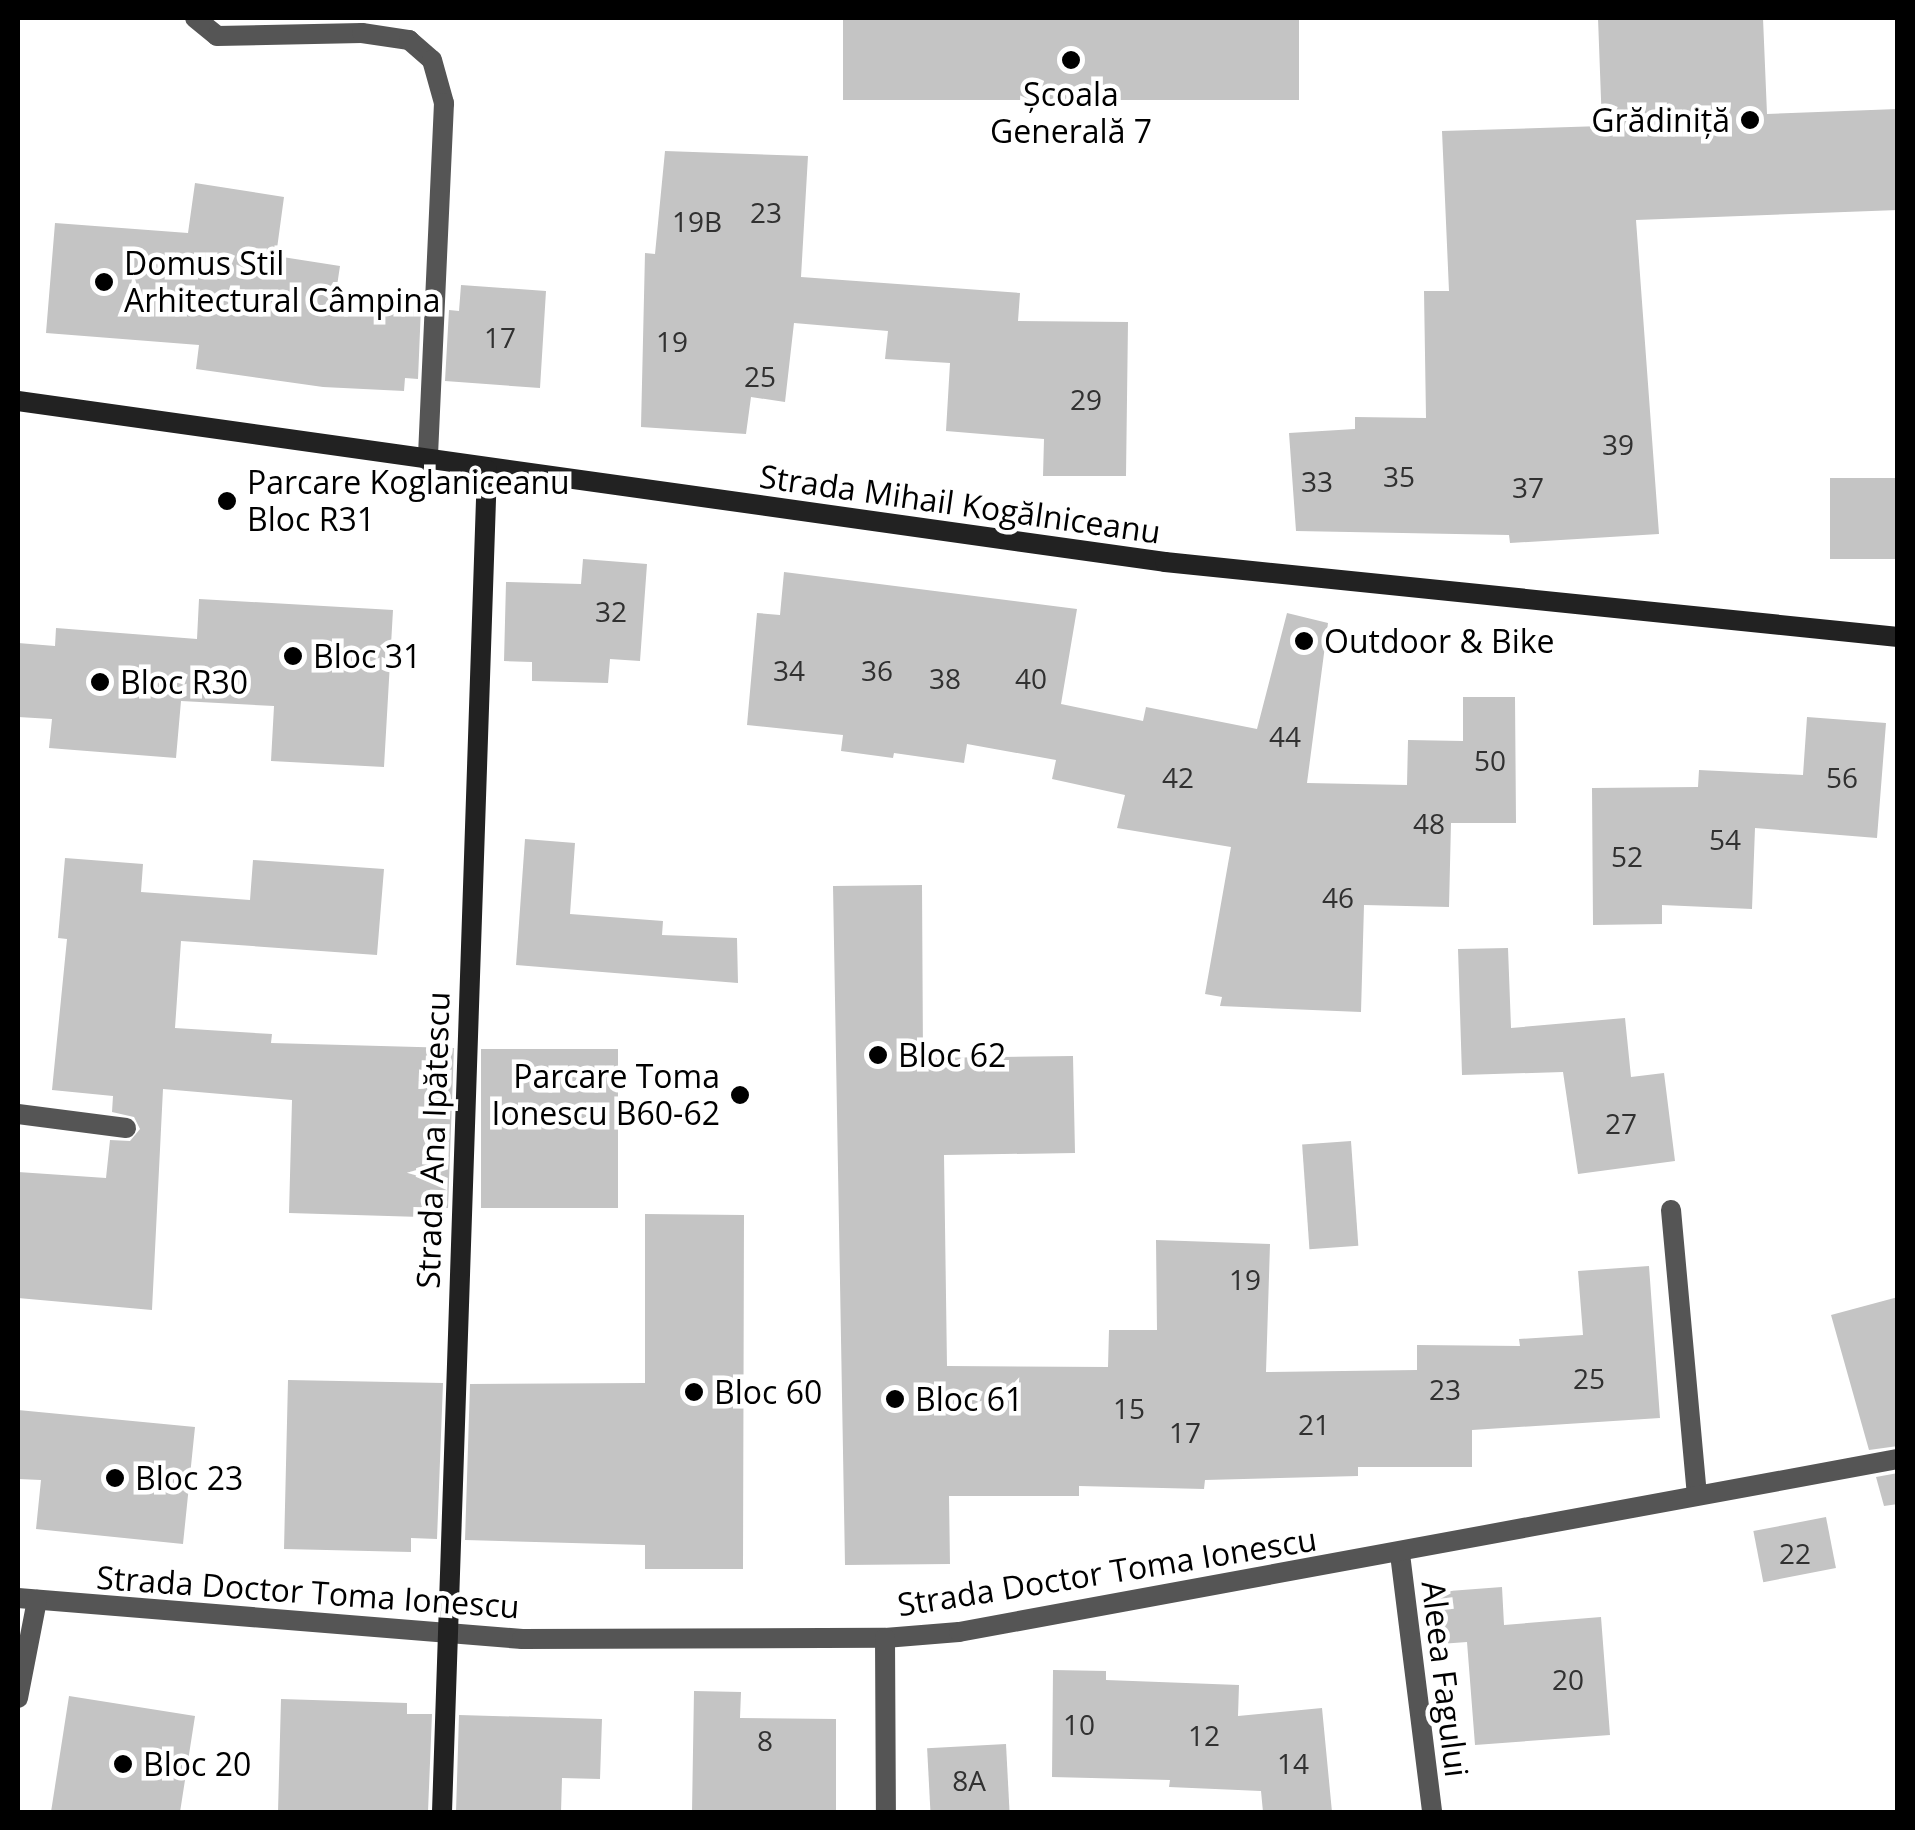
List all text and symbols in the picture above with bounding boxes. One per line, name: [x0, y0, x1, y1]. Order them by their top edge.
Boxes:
marker: Școala Generală 7: [1060, 49, 1082, 71]
place label: Școala Generală 7: [990, 76, 1152, 151]
place label: Grădiniță: [1591, 101, 1730, 139]
marker: Grădiniță: [1739, 109, 1761, 131]
house number: 23: [750, 195, 782, 229]
house number: 19B: [672, 204, 722, 238]
place label: Domus Stil Arhitectural Câmpina: [124, 245, 441, 320]
marker: Domus Stil Arhitectural Câmpina: [93, 271, 115, 293]
house number: 17: [484, 320, 516, 354]
house number: 19: [656, 324, 688, 358]
house number: 25: [744, 359, 776, 393]
house number: 29: [1070, 382, 1102, 416]
house number: 39: [1602, 427, 1634, 461]
street label: Strada Mihail Kogălniceanu: [757, 457, 1163, 551]
house number: 35: [1383, 459, 1415, 493]
place label: Parcare Koglaniceanu Bloc R31: [247, 464, 570, 539]
house number: 33: [1301, 464, 1333, 498]
house number: 37: [1512, 470, 1544, 504]
marker: Parcare Koglaniceanu Bloc R31: [216, 490, 238, 512]
house number: 32: [595, 594, 627, 628]
place label: Outdoor & Bike: [1324, 622, 1555, 660]
marker: Outdoor & Bike: [1293, 630, 1315, 652]
place label: Bloc 31: [313, 637, 421, 675]
marker: Bloc 31: [282, 645, 304, 667]
house number: 34: [773, 653, 805, 687]
house number: 36: [861, 653, 893, 687]
house number: 38: [929, 661, 961, 695]
house number: 40: [1015, 661, 1047, 695]
place label: Bloc R30: [120, 663, 248, 701]
marker: Bloc R30: [89, 671, 111, 693]
house number: 44: [1269, 719, 1301, 753]
house number: 50: [1474, 743, 1506, 777]
house number: 42: [1162, 760, 1194, 794]
house number: 56: [1826, 760, 1858, 794]
house number: 48: [1413, 806, 1445, 840]
house number: 54: [1709, 822, 1741, 856]
house number: 52: [1611, 839, 1643, 873]
house number: 46: [1322, 880, 1354, 914]
street label: Strada Ana Ipătescu: [409, 991, 457, 1289]
place label: Bloc 62: [898, 1036, 1006, 1074]
marker: Bloc 62: [867, 1044, 889, 1066]
place label: Parcare Toma Ionescu B60-62: [492, 1058, 720, 1133]
marker: Parcare Toma Ionescu B60-62: [729, 1084, 751, 1106]
house number: 27: [1605, 1106, 1637, 1140]
house number: 19: [1229, 1262, 1261, 1296]
house number: 25: [1573, 1361, 1605, 1395]
house number: 23: [1429, 1372, 1461, 1406]
place label: Bloc 60: [714, 1373, 822, 1411]
place label: Bloc 61: [915, 1380, 1023, 1418]
marker: Bloc 60: [683, 1381, 705, 1403]
marker: Bloc 61: [884, 1388, 906, 1410]
house number: 15: [1113, 1391, 1145, 1425]
house number: 21: [1298, 1407, 1330, 1441]
house number: 17: [1169, 1415, 1201, 1449]
place label: Bloc 23: [135, 1459, 243, 1497]
marker: Bloc 23: [104, 1467, 126, 1489]
street label: Strada Doctor Toma Ionescu: [895, 1520, 1319, 1624]
house number: 22: [1779, 1536, 1811, 1570]
street label: Strada Doctor Toma Ionescu: [95, 1558, 521, 1626]
street label: Aleea Fagului: [1414, 1579, 1476, 1779]
house number: 20: [1552, 1662, 1584, 1696]
house number: 10: [1063, 1707, 1095, 1741]
house number: 12: [1188, 1718, 1220, 1752]
house number: 8: [757, 1723, 773, 1757]
place label: Bloc 20: [143, 1745, 251, 1783]
house number: 14: [1277, 1746, 1309, 1780]
marker: Bloc 20: [112, 1753, 134, 1775]
house number: 8A: [952, 1763, 986, 1797]

